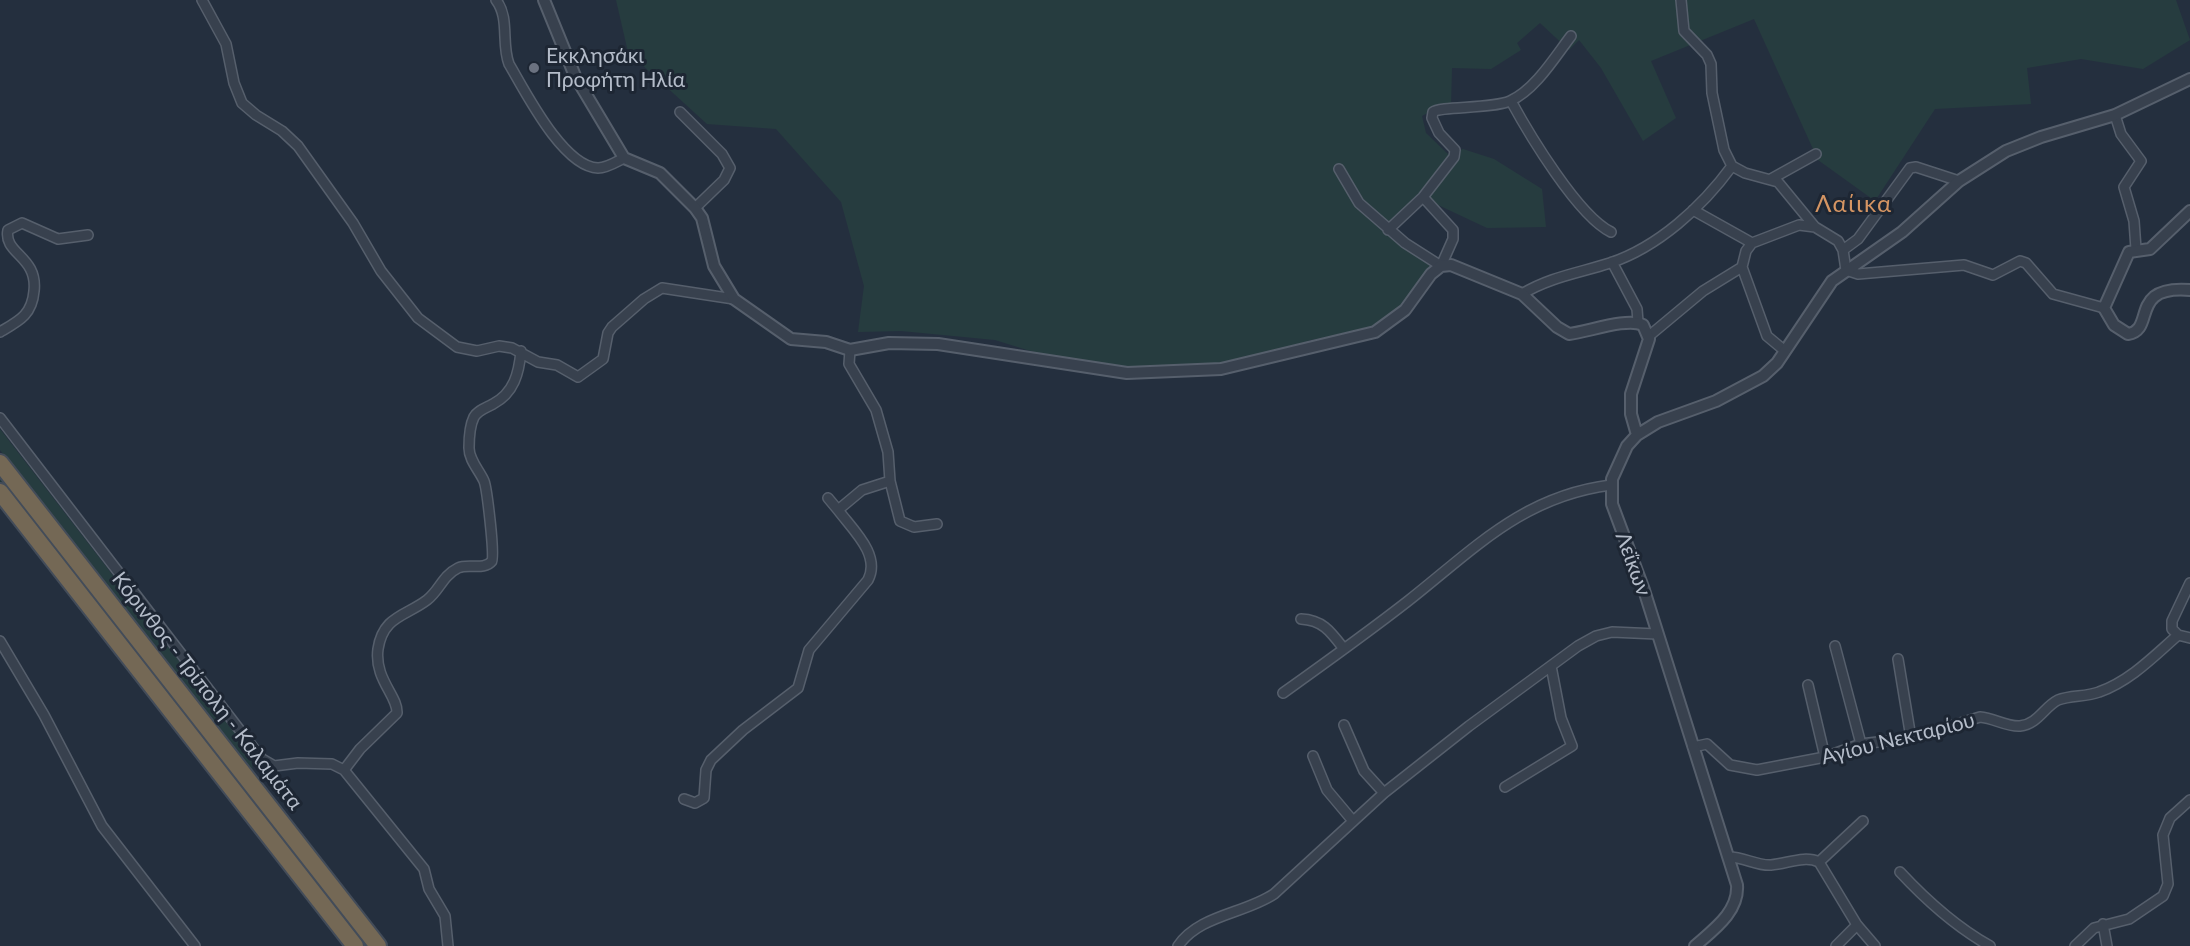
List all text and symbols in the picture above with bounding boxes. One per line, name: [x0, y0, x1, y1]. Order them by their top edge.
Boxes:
place label: Εκκλησάκι Προφήτη Ηλία: [546, 43, 685, 93]
marker: Εκκλησάκι Προφήτη Ηλία: [527, 61, 541, 75]
district label: Λαίικα: [1815, 190, 1893, 218]
street label: Λεΐκων: [1610, 529, 1656, 599]
street label: Κόρινθος - Τρίπολη - Καλαμάτα: [106, 567, 308, 815]
street label: Αγίου Νεκταρίου: [1819, 708, 1977, 770]

